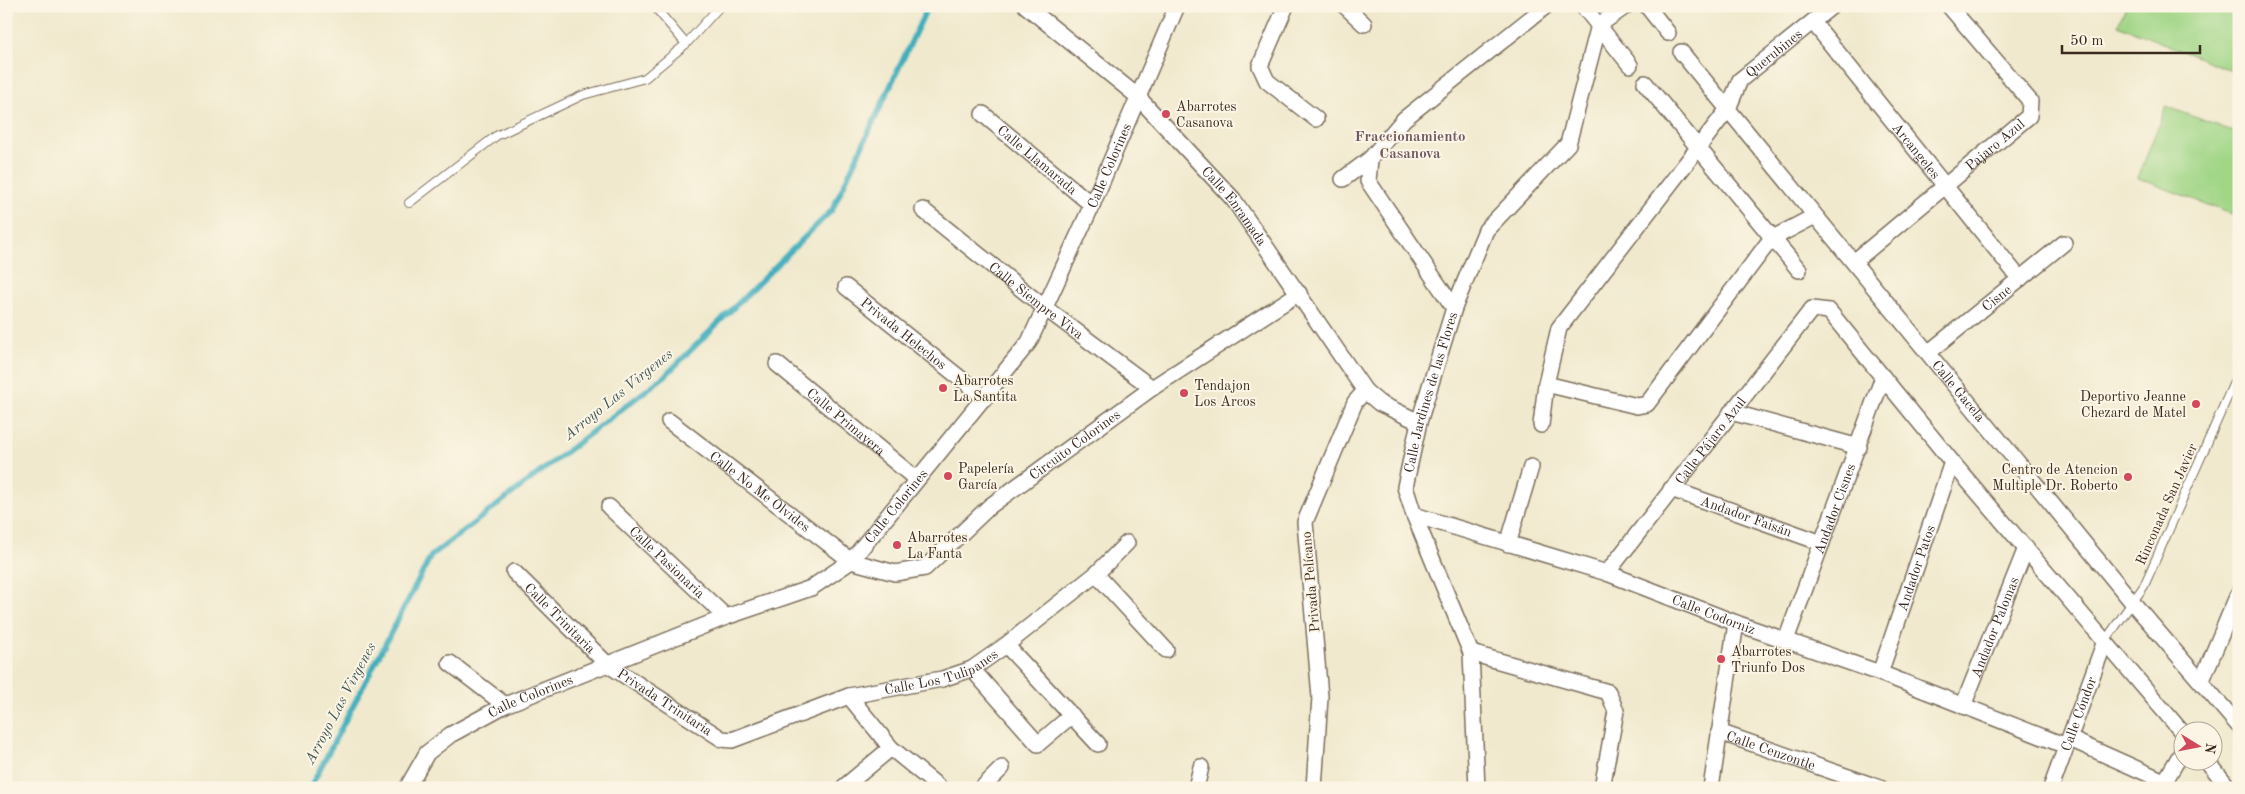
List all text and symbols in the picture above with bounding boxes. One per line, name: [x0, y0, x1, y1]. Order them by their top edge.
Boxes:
scale bar: [2062, 22, 2200, 54]
street label: Querubines: [1743, 27, 1805, 80]
text: 50 m: [2070, 34, 2104, 49]
place label: Abarrotes Casanova: [1176, 100, 1237, 130]
marker: Abarrotes Casanova: [1160, 108, 1172, 120]
street label: Pajaro Azul: [1963, 117, 2028, 174]
street label: Calle Colorines: [1085, 121, 1134, 211]
street label: Arcangeles: [1889, 121, 1942, 182]
street label: Calle Llamarada: [994, 123, 1080, 198]
district label: Fraccionamiento Casanova: [1354, 130, 1466, 162]
street label: Calle Enramada: [1199, 164, 1269, 249]
street label: Calle Siempre Viva: [986, 260, 1086, 342]
street label: Cisne: [1980, 283, 2014, 314]
street label: Privada Helechos: [858, 296, 949, 372]
street label: Calle Jardines de las Flores: [1402, 310, 1460, 474]
water label: Arroyo Las Virgenes: [561, 347, 676, 444]
street label: Calle Gacela: [1929, 358, 1987, 425]
place label: Abarrotes La Santita: [953, 374, 1017, 404]
place label: Tendajon Los Arcos: [1194, 379, 1256, 409]
marker: Abarrotes La Santita: [937, 382, 949, 394]
street label: Calle Primavera: [804, 386, 888, 458]
marker: Tendajon Los Arcos: [1178, 387, 1190, 399]
place label: Deportivo Jeanne Chezard de Matel: [2080, 390, 2186, 420]
street label: Calle Pájaro Azul: [1673, 394, 1749, 487]
marker: Deportivo Jeanne Chezard de Matel: [2190, 398, 2202, 410]
street label: Circuito Colorines: [1027, 408, 1123, 483]
street label: Rinconada San Javier: [2134, 441, 2200, 567]
street label: Calle No Me Olvides: [707, 449, 812, 535]
place label: Papelería García: [958, 462, 1014, 492]
street label: Andador Cisnes: [1812, 462, 1859, 556]
place label: Centro de Atencion Multiple Dr. Roberto: [1992, 463, 2118, 493]
street label: Calle Colorines: [862, 467, 931, 546]
marker: Papelería García: [942, 470, 954, 482]
marker: Centro de Atencion Multiple Dr. Roberto: [2122, 471, 2134, 483]
street label: Andador Faisán: [1698, 494, 1794, 540]
street label: Andador Patos: [1896, 523, 1938, 613]
street label: Calle Pasionaria: [626, 524, 707, 601]
place label: Abarrotes La Fanta: [907, 531, 968, 561]
street label: Privada Pelícano: [1300, 531, 1322, 633]
marker: Abarrotes La Fanta: [891, 539, 903, 551]
street label: Andador Palomas: [1969, 575, 2022, 680]
street label: Calle Trinitaria: [521, 581, 598, 656]
street label: Calle Codorniz: [1670, 593, 1757, 637]
water label: Arroyo Las Virgenes: [303, 641, 380, 768]
place label: Abarrotes Triunfo Dos: [1731, 645, 1805, 675]
street label: Calle Los Tulipanes: [883, 647, 1001, 697]
marker: Abarrotes Triunfo Dos: [1715, 653, 1727, 665]
street label: Privada Trinitaria: [614, 667, 714, 739]
street label: Calle Colorines: [486, 673, 575, 721]
street label: Calle Cóndor: [2059, 675, 2099, 753]
north arrow: [2172, 722, 2222, 772]
street label: Calle Cenzontle: [1724, 729, 1817, 773]
text: N: [2202, 742, 2218, 755]

